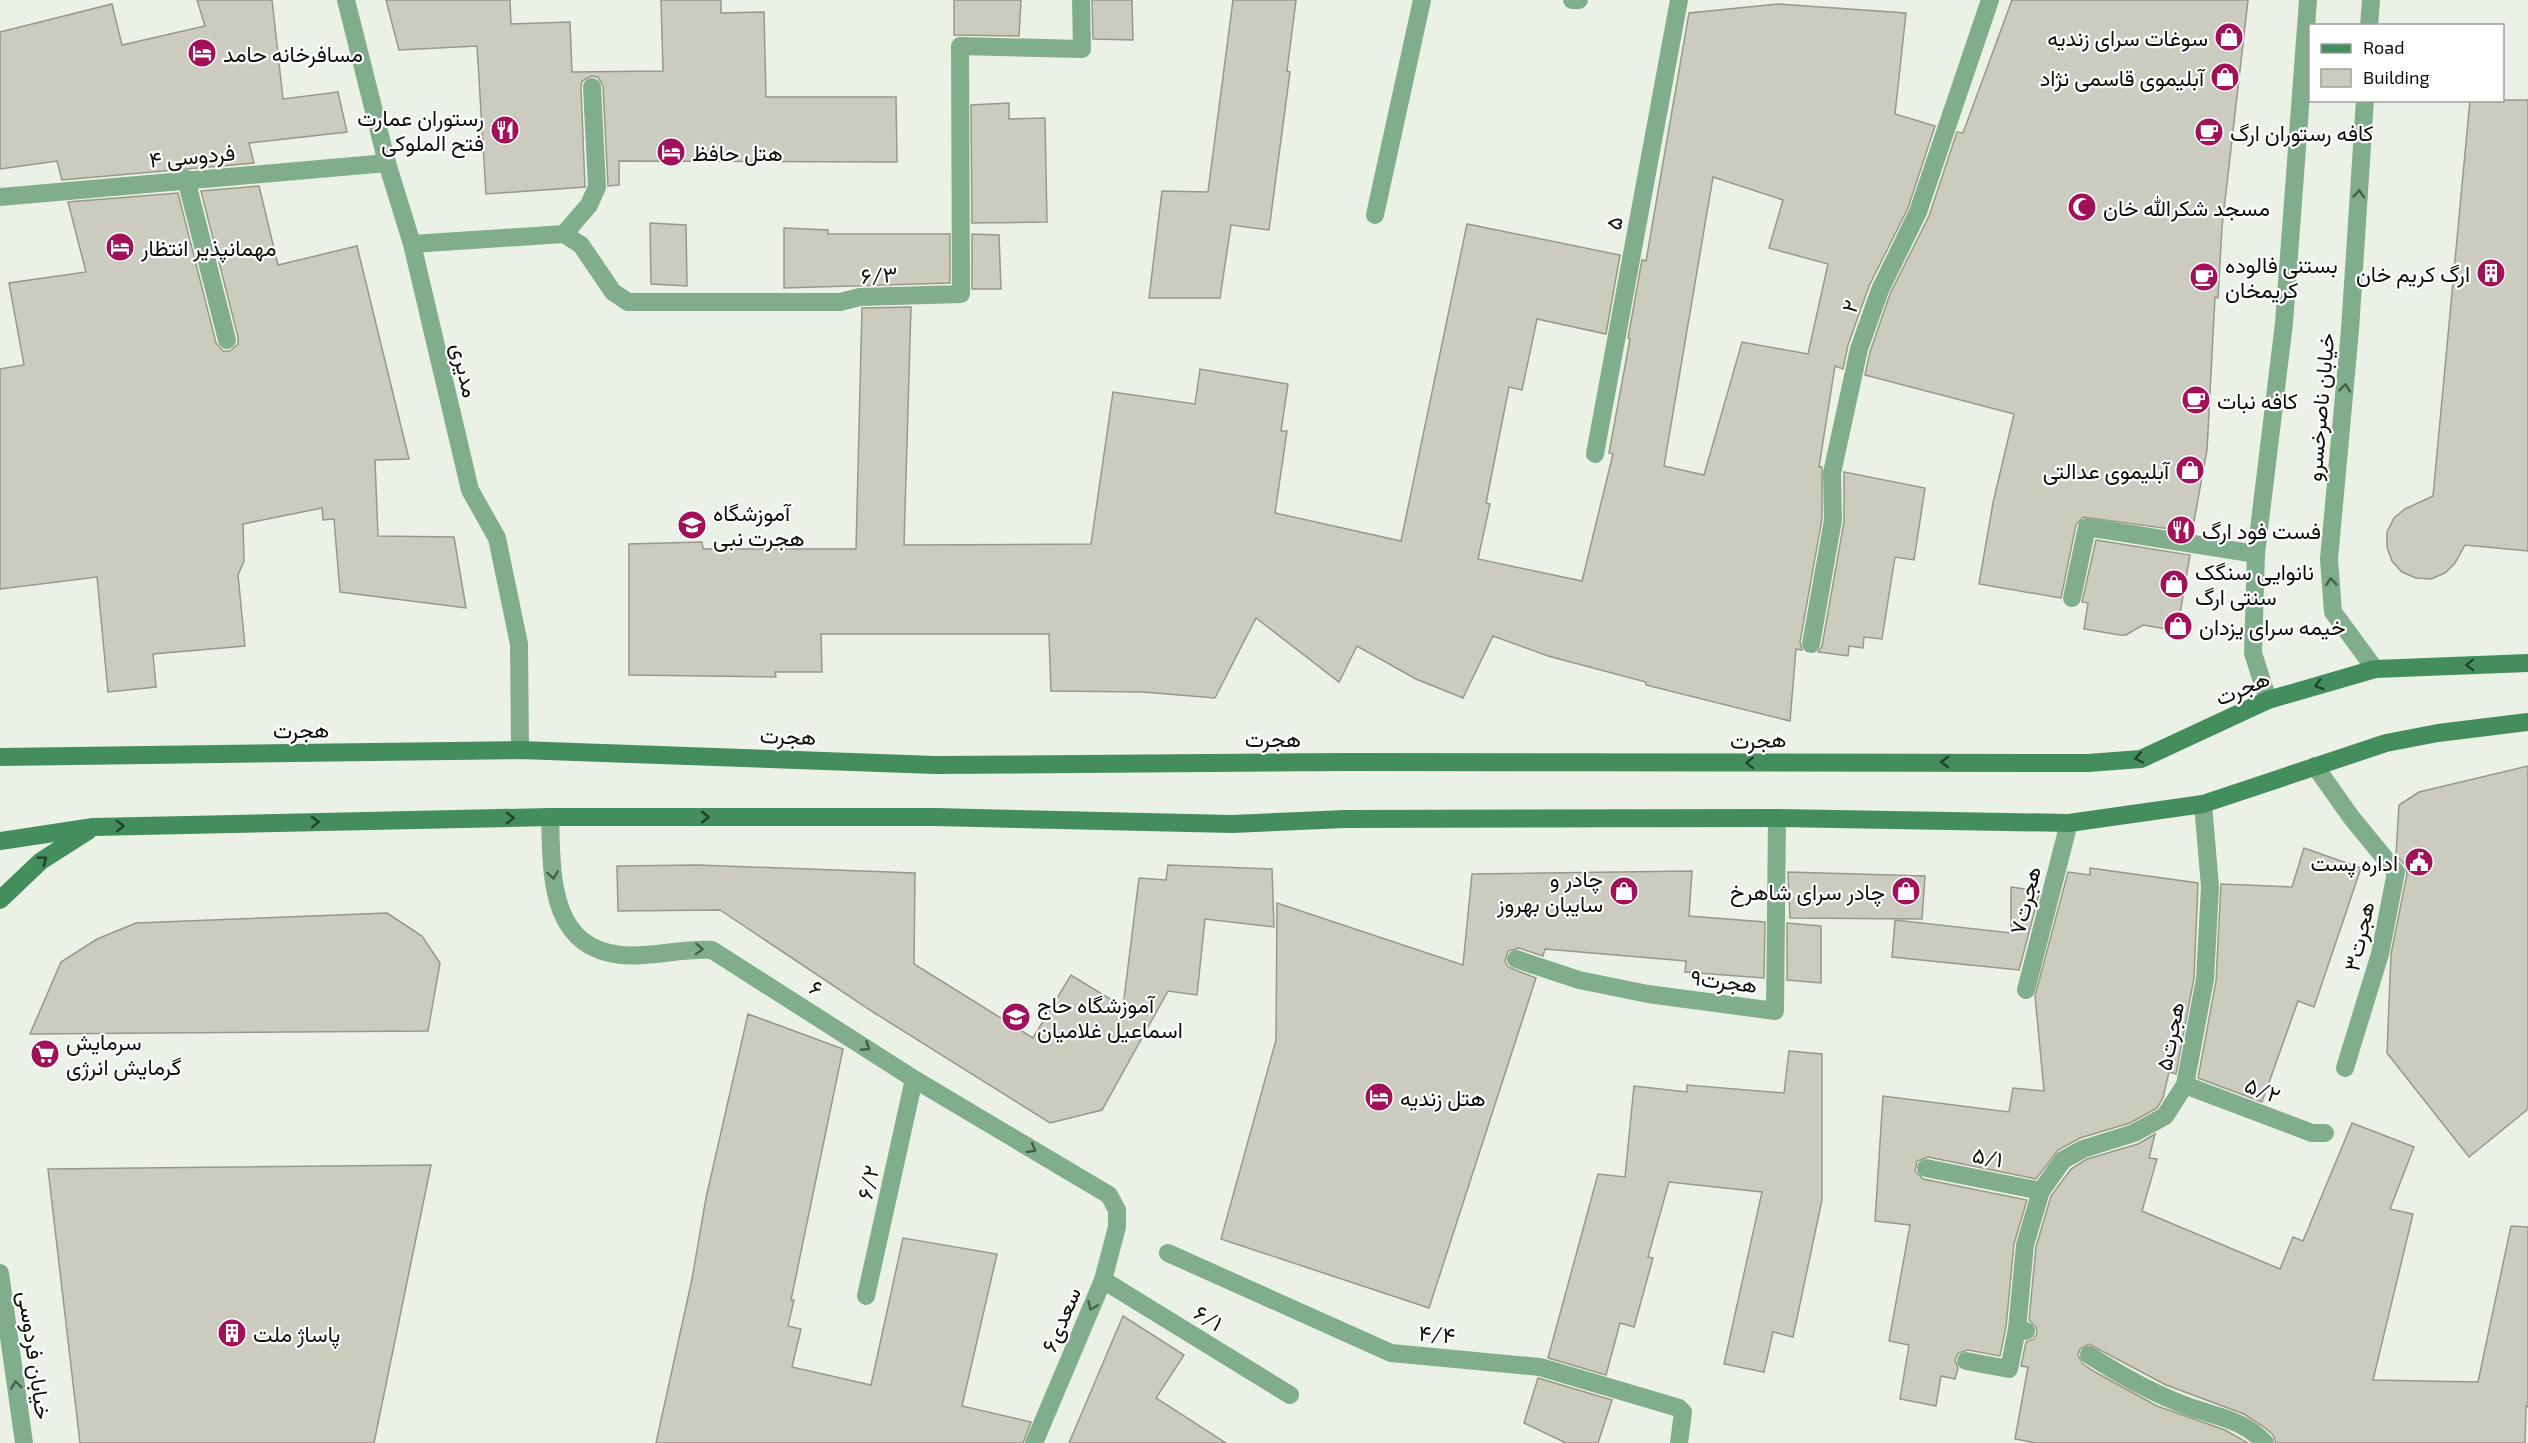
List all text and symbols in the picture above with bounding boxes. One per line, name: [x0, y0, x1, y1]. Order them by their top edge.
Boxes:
shop icon: سوغات سرای زندیه: [2213, 21, 2245, 53]
place label: سوغات سرای زندیه: [2047, 24, 2208, 52]
legend: [2309, 24, 2504, 102]
text: Road: [2363, 36, 2404, 58]
hotel icon: مسافرخانه حامد: [186, 37, 218, 69]
place label: مسافرخانه حامد: [223, 40, 363, 68]
shop icon: آبلیموی قاسمی نژاد: [2209, 61, 2241, 93]
place label: آبلیموی قاسمی نژاد: [2040, 64, 2206, 92]
text: Building: [2363, 66, 2430, 88]
place label: رستوران عمارت فتح الملوکی: [357, 104, 484, 158]
restaurant icon: رستوران عمارت فتح الملوکی: [489, 114, 521, 146]
cafe icon: کافه رستوران ارگ: [2193, 116, 2225, 148]
place label: کافه رستوران ارگ: [2230, 119, 2374, 147]
hotel icon: هتل حافظ: [655, 136, 687, 168]
street label: فردوسی ۴: [148, 138, 236, 174]
place label: هتل حافظ: [692, 139, 783, 166]
one-way arrow: [2352, 189, 2365, 198]
mosque icon: مسجد شکرالله خان: [2066, 191, 2098, 223]
place label: مسجد شکرالله خان: [2103, 194, 2270, 222]
street label: ۵: [1599, 214, 1627, 232]
hotel icon: مهمانپذير انتظار: [104, 231, 136, 263]
place label: مهمانپذير انتظار: [140, 234, 276, 263]
place label: بستنی فالوده کریمخان: [2225, 251, 2338, 304]
building icon: ارگ کریم خان: [2475, 257, 2507, 289]
street label: ۶/۳: [860, 260, 898, 288]
place label: ارگ کریم خان: [2356, 260, 2470, 289]
cafe icon: بستنی فالوده کریمخان: [2188, 261, 2220, 293]
street label: ۲: [1835, 296, 1863, 316]
street label: خیابان ناصرخسرو: [2300, 332, 2340, 483]
street label: مدیری: [445, 340, 485, 400]
cafe icon: کافه نبات: [2180, 384, 2212, 416]
one-way arrow: [2338, 384, 2351, 393]
place label: کافه نبات: [2217, 387, 2298, 414]
shop icon: آبلیموی عدالتی: [2174, 454, 2206, 486]
place label: آبلیموی عدالتی: [2043, 457, 2171, 485]
place label: آموزشگاه هجرت نبی: [713, 499, 804, 552]
school or university icon: آموزشگاه هجرت نبی: [676, 509, 708, 541]
restaurant icon: فست فود ارگ: [2165, 514, 2197, 546]
place label: فست فود ارگ: [2202, 517, 2321, 545]
place label: نانوایی سنگک سنتی ارگ: [2195, 558, 2314, 611]
shop icon: نانوایی سنگک سنتی ارگ: [2158, 568, 2190, 600]
one-way arrow: [2325, 578, 2338, 587]
shop icon: خیمه سرای یزدان: [2162, 610, 2194, 642]
place label: خیمه سرای یزدان: [2199, 613, 2345, 641]
one-way arrow: [2465, 659, 2474, 672]
street label: هجرت: [2211, 664, 2274, 712]
one-way arrow: [2314, 678, 2325, 690]
street label: هجرت: [273, 716, 329, 744]
street label: هجرت: [759, 721, 817, 751]
street label: هجرت: [1245, 725, 1301, 753]
street label: هجرت: [1729, 725, 1787, 755]
one-way arrow: [2134, 751, 2144, 764]
one-way arrow: [1940, 756, 1949, 768]
one-way arrow: [1745, 757, 1754, 769]
one-way arrow: [506, 811, 515, 824]
one-way arrow: [701, 811, 710, 823]
one-way arrow: [311, 816, 320, 828]
one-way arrow: [116, 820, 125, 833]
public building icon: اداره پست: [2403, 846, 2435, 878]
place label: اداره پست: [2310, 849, 2398, 878]
one-way arrow: [36, 857, 47, 868]
street label: هجرت۷: [2003, 863, 2047, 937]
place label: چادر و سایبان بهروز: [1496, 865, 1603, 918]
one-way arrow: [547, 870, 559, 880]
shop icon: چادر و سایبان بهروز: [1608, 875, 1640, 907]
shop icon: چادر سرای شاهرخ: [1890, 875, 1922, 907]
place label: چادر سرای شاهرخ: [1730, 878, 1885, 907]
street label: هجرت۳: [2337, 899, 2381, 974]
one-way arrow: [695, 943, 704, 956]
street label: هجرت۹: [1689, 963, 1759, 999]
street label: ۶: [805, 973, 829, 1001]
place label: آموزشگاه حاج اسماعیل غلامیان: [1037, 991, 1183, 1043]
street label: هجرت۵: [2150, 1000, 2190, 1073]
school or university icon: آموزشگاه حاج اسماعیل غلامیان: [1000, 1001, 1032, 1033]
place label: سرمایش گرمایش انرژی: [66, 1028, 182, 1081]
supermarket icon: سرمایش گرمایش انرژی: [29, 1038, 61, 1070]
one-way arrow: [860, 1040, 870, 1052]
street label: ۵/۲: [2242, 1070, 2284, 1108]
hotel icon: هتل زندیه: [1363, 1081, 1395, 1113]
place label: هتل زندیه: [1400, 1084, 1486, 1112]
street label: ۵/۱: [1970, 1140, 2006, 1172]
one-way arrow: [1026, 1142, 1036, 1153]
street label: ۶/۲: [851, 1163, 883, 1201]
street label: سعدی۶: [1035, 1283, 1087, 1356]
street label: خیابان فردوسی: [12, 1289, 58, 1421]
street label: ۶/۱: [1190, 1298, 1228, 1336]
one-way arrow: [1087, 1300, 1099, 1311]
building icon: پاساژ ملت: [216, 1317, 248, 1349]
street label: ۴/۴: [1418, 1318, 1456, 1348]
place label: پاساژ ملت: [253, 1320, 340, 1349]
one-way arrow: [10, 1380, 22, 1390]

